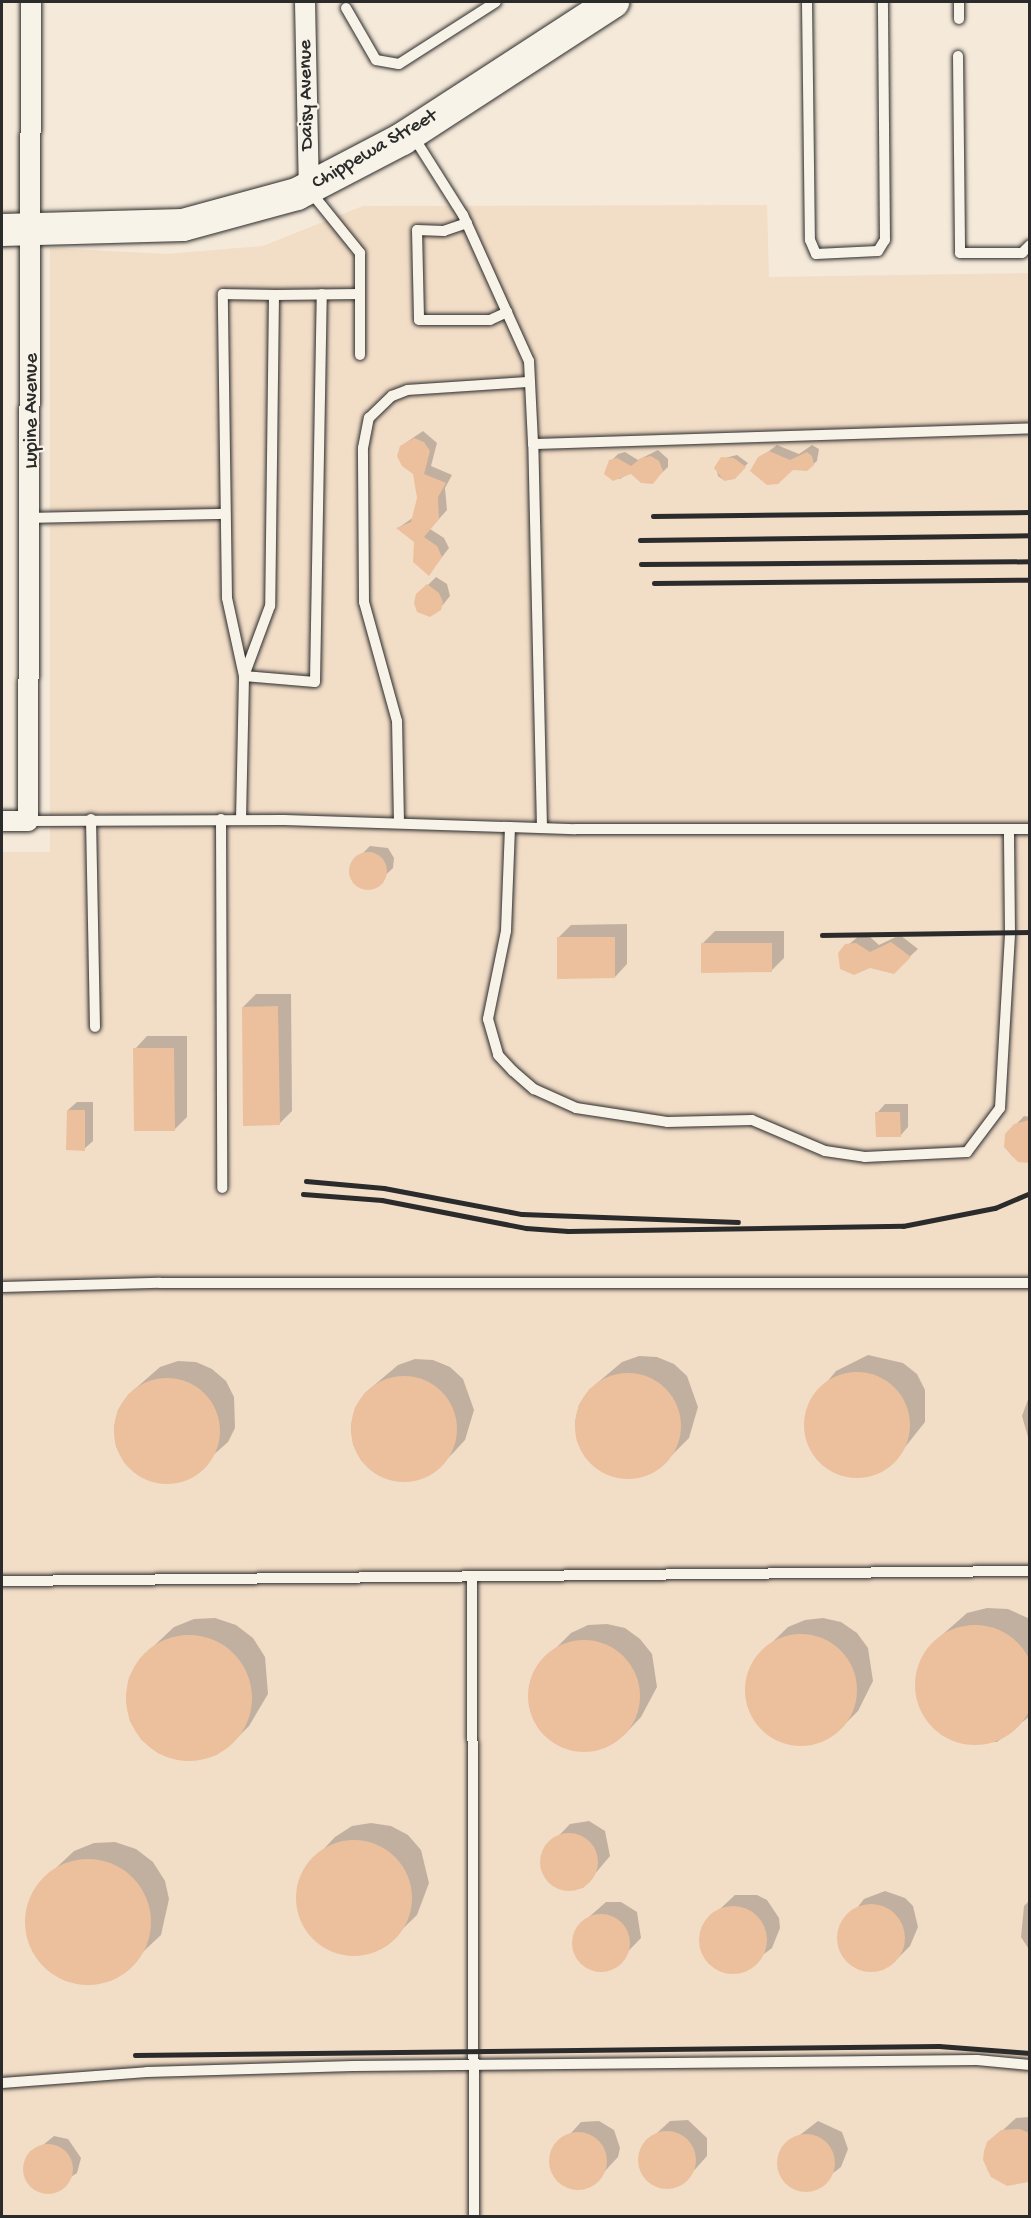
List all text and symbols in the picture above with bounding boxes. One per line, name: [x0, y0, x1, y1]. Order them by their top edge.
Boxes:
street label: Daisy Avenue: [294, 40, 320, 150]
street label: Chippewa Street: [308, 104, 442, 196]
street label: Lupine Avenue: [20, 353, 44, 469]

